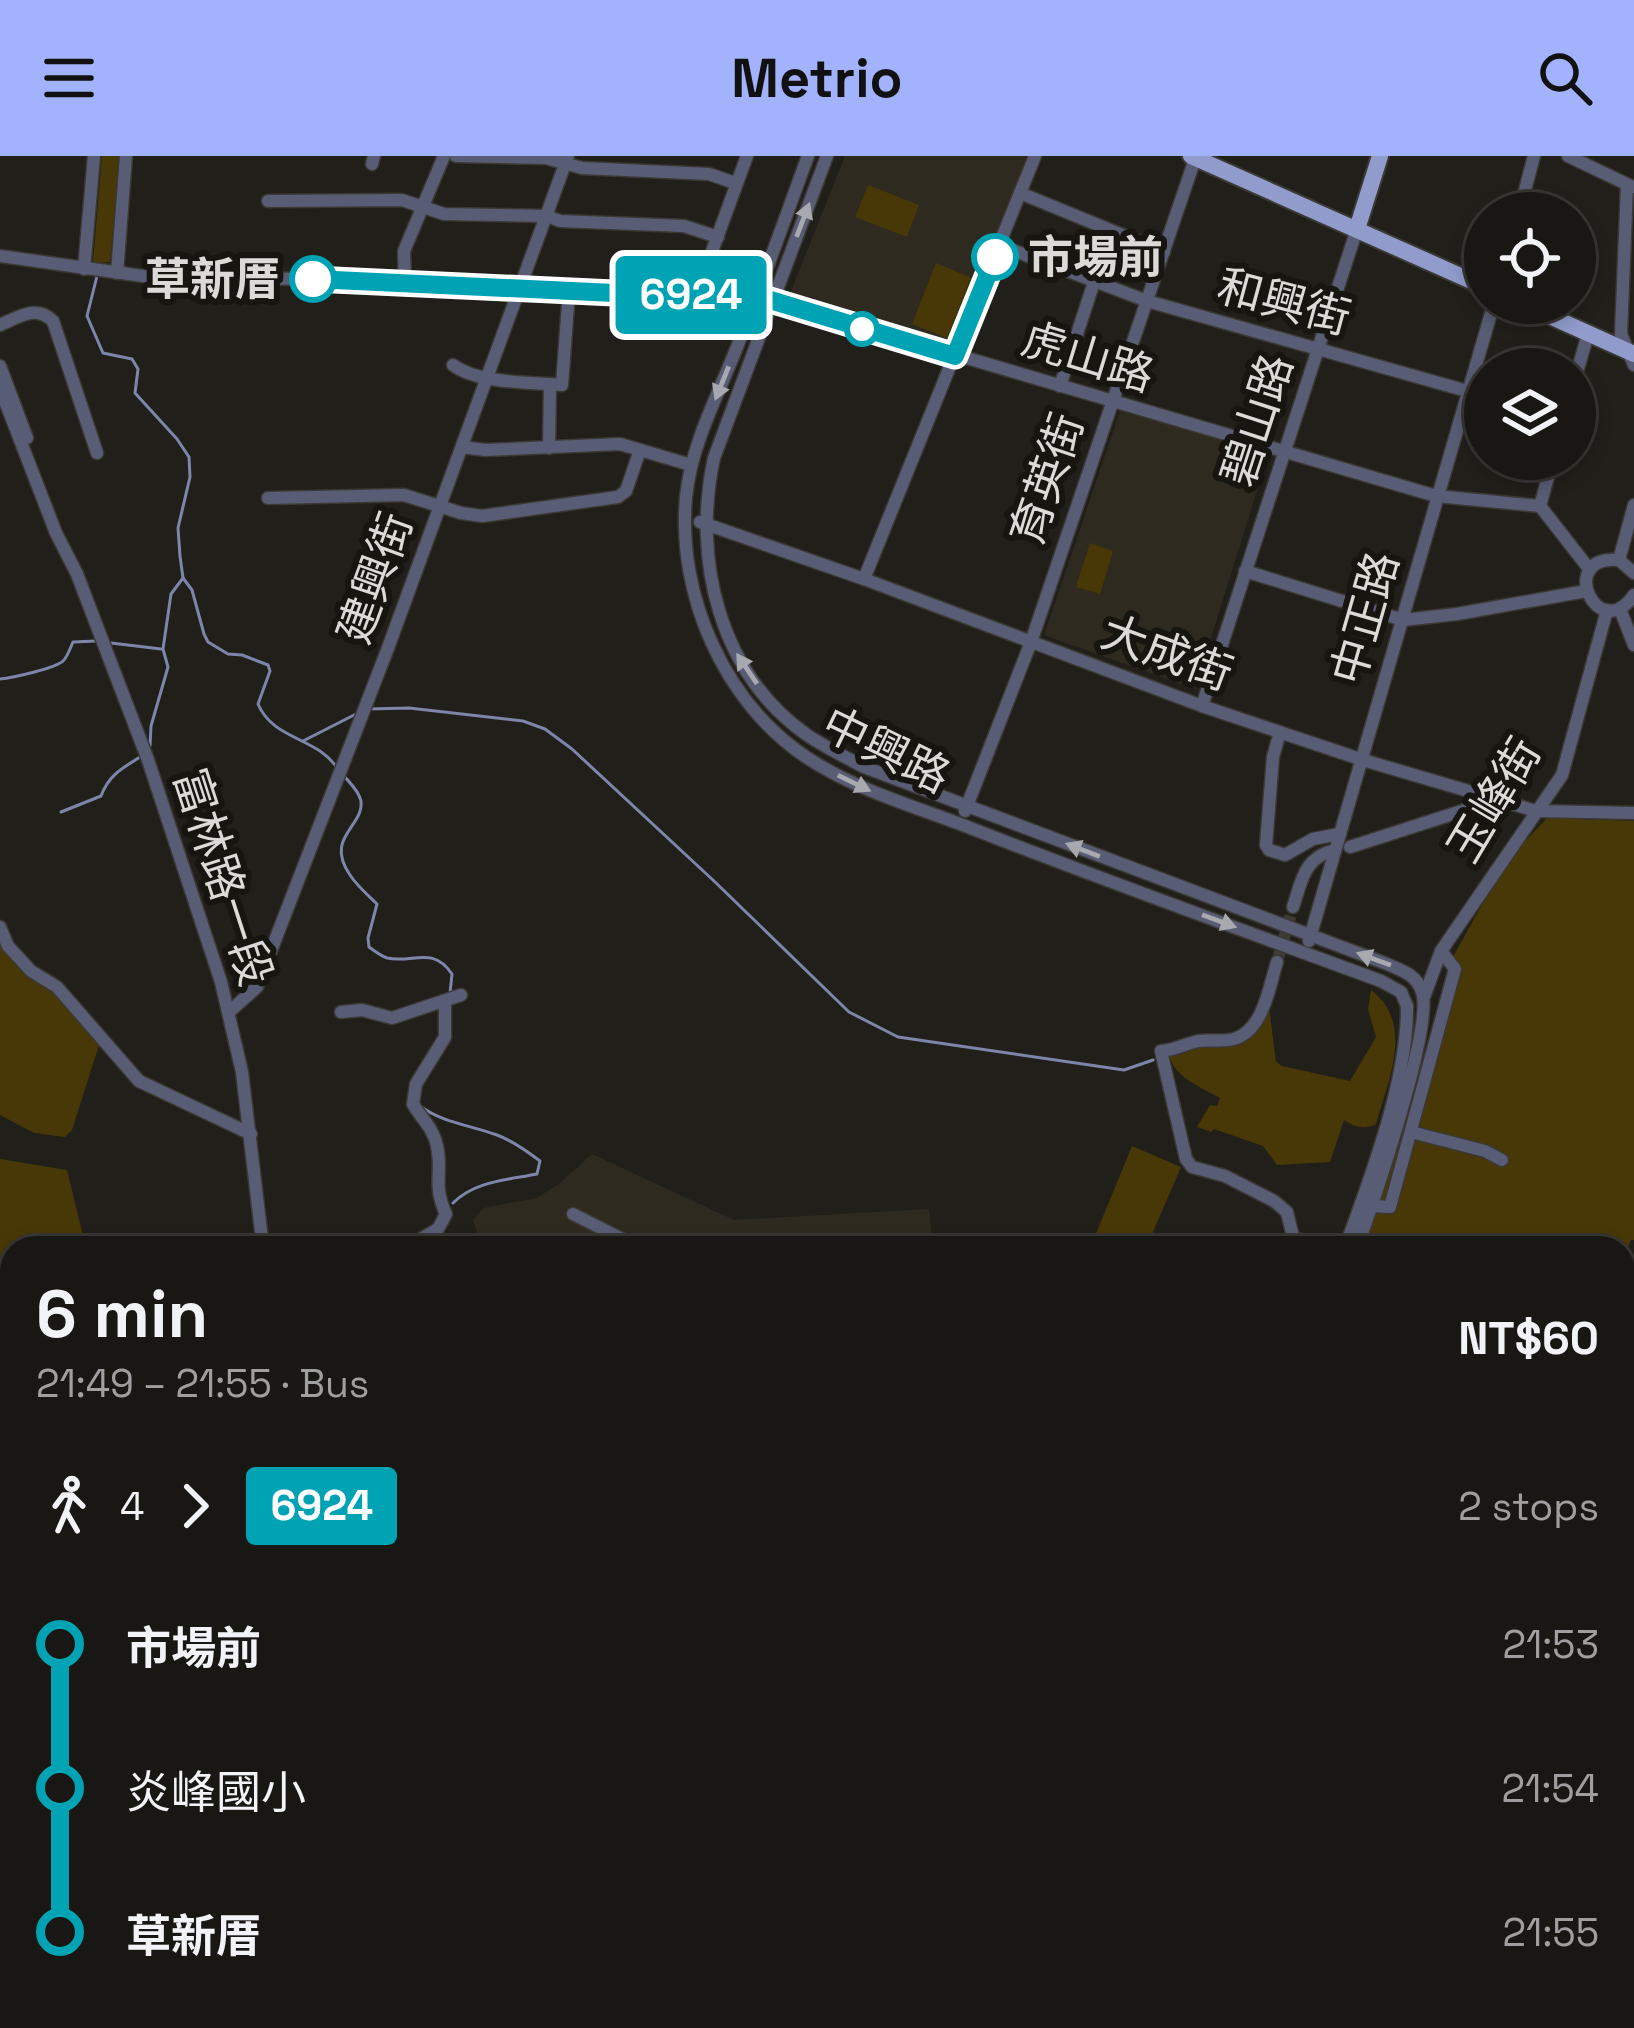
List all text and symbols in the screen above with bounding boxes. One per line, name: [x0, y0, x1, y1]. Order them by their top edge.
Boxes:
text: Metrio: [731, 44, 903, 113]
icon: menu: [36, 45, 102, 111]
icon: search: [1532, 45, 1598, 111]
map controls: [1464, 192, 1596, 480]
button: locate: [1464, 192, 1596, 324]
one-way arrow: [794, 201, 813, 237]
place label: 市場前: [1028, 229, 1163, 286]
marker: 市場前: [973, 235, 1017, 279]
place label: 草新厝: [145, 251, 280, 308]
line badge: 6924: [607, 256, 775, 334]
marker: 草新厝: [291, 257, 335, 301]
street label: 和興街: [1211, 257, 1357, 347]
text: 6924: [640, 268, 742, 321]
street label: 虎山路: [1015, 310, 1161, 404]
unlabelled marker: [846, 313, 878, 345]
street label: 碧山路: [1209, 347, 1305, 493]
button: layers: [1464, 348, 1596, 480]
one-way arrow: [712, 366, 731, 402]
street label: 育英街: [998, 406, 1096, 552]
street label: 建興街: [325, 505, 425, 651]
street label: 中正路: [1319, 545, 1411, 691]
street label: 大成街: [1094, 603, 1240, 703]
one-way arrow: [736, 652, 758, 685]
street label: 中興路: [813, 695, 959, 805]
street label: 玉峰街: [1435, 727, 1553, 873]
street label: 富林路一段: [161, 761, 285, 993]
one-way arrow: [837, 773, 872, 793]
one-way arrow: [1065, 840, 1101, 859]
one-way arrow: [1201, 912, 1237, 931]
one-way arrow: [1355, 949, 1391, 968]
text: 6 min: [36, 1272, 208, 1356]
text: NT$60: [1458, 1310, 1599, 1367]
text: 21:49 – 21:55 · Bus: [36, 1359, 369, 1408]
icon: walk: [36, 1473, 102, 1539]
icon: forward: [162, 1473, 228, 1539]
text: 6924: [270, 1479, 373, 1532]
text: 4: [120, 1482, 144, 1531]
text: 2 stops: [1458, 1482, 1599, 1531]
text: 市場前: [126, 1620, 261, 1677]
text: 21:53: [1502, 1620, 1599, 1669]
text: 炎峰國小: [126, 1764, 306, 1821]
text: 21:54: [1502, 1764, 1599, 1813]
text: 草新厝: [126, 1908, 261, 1965]
text: 21:55: [1503, 1908, 1599, 1957]

